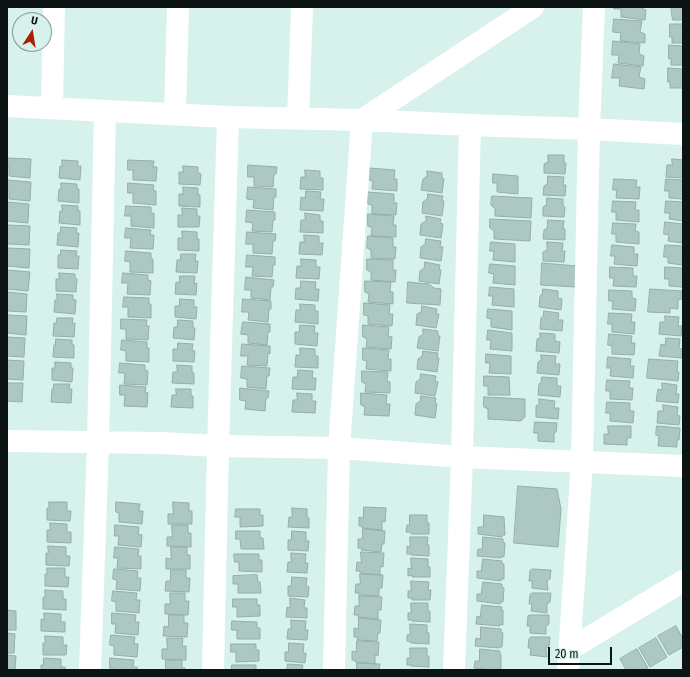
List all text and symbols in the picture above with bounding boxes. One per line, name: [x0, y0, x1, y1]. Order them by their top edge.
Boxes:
north arrow: [12, 12, 52, 52]
text: U: [30, 14, 39, 28]
scale bar: [550, 639, 614, 665]
text: 20 m: [555, 647, 579, 661]

